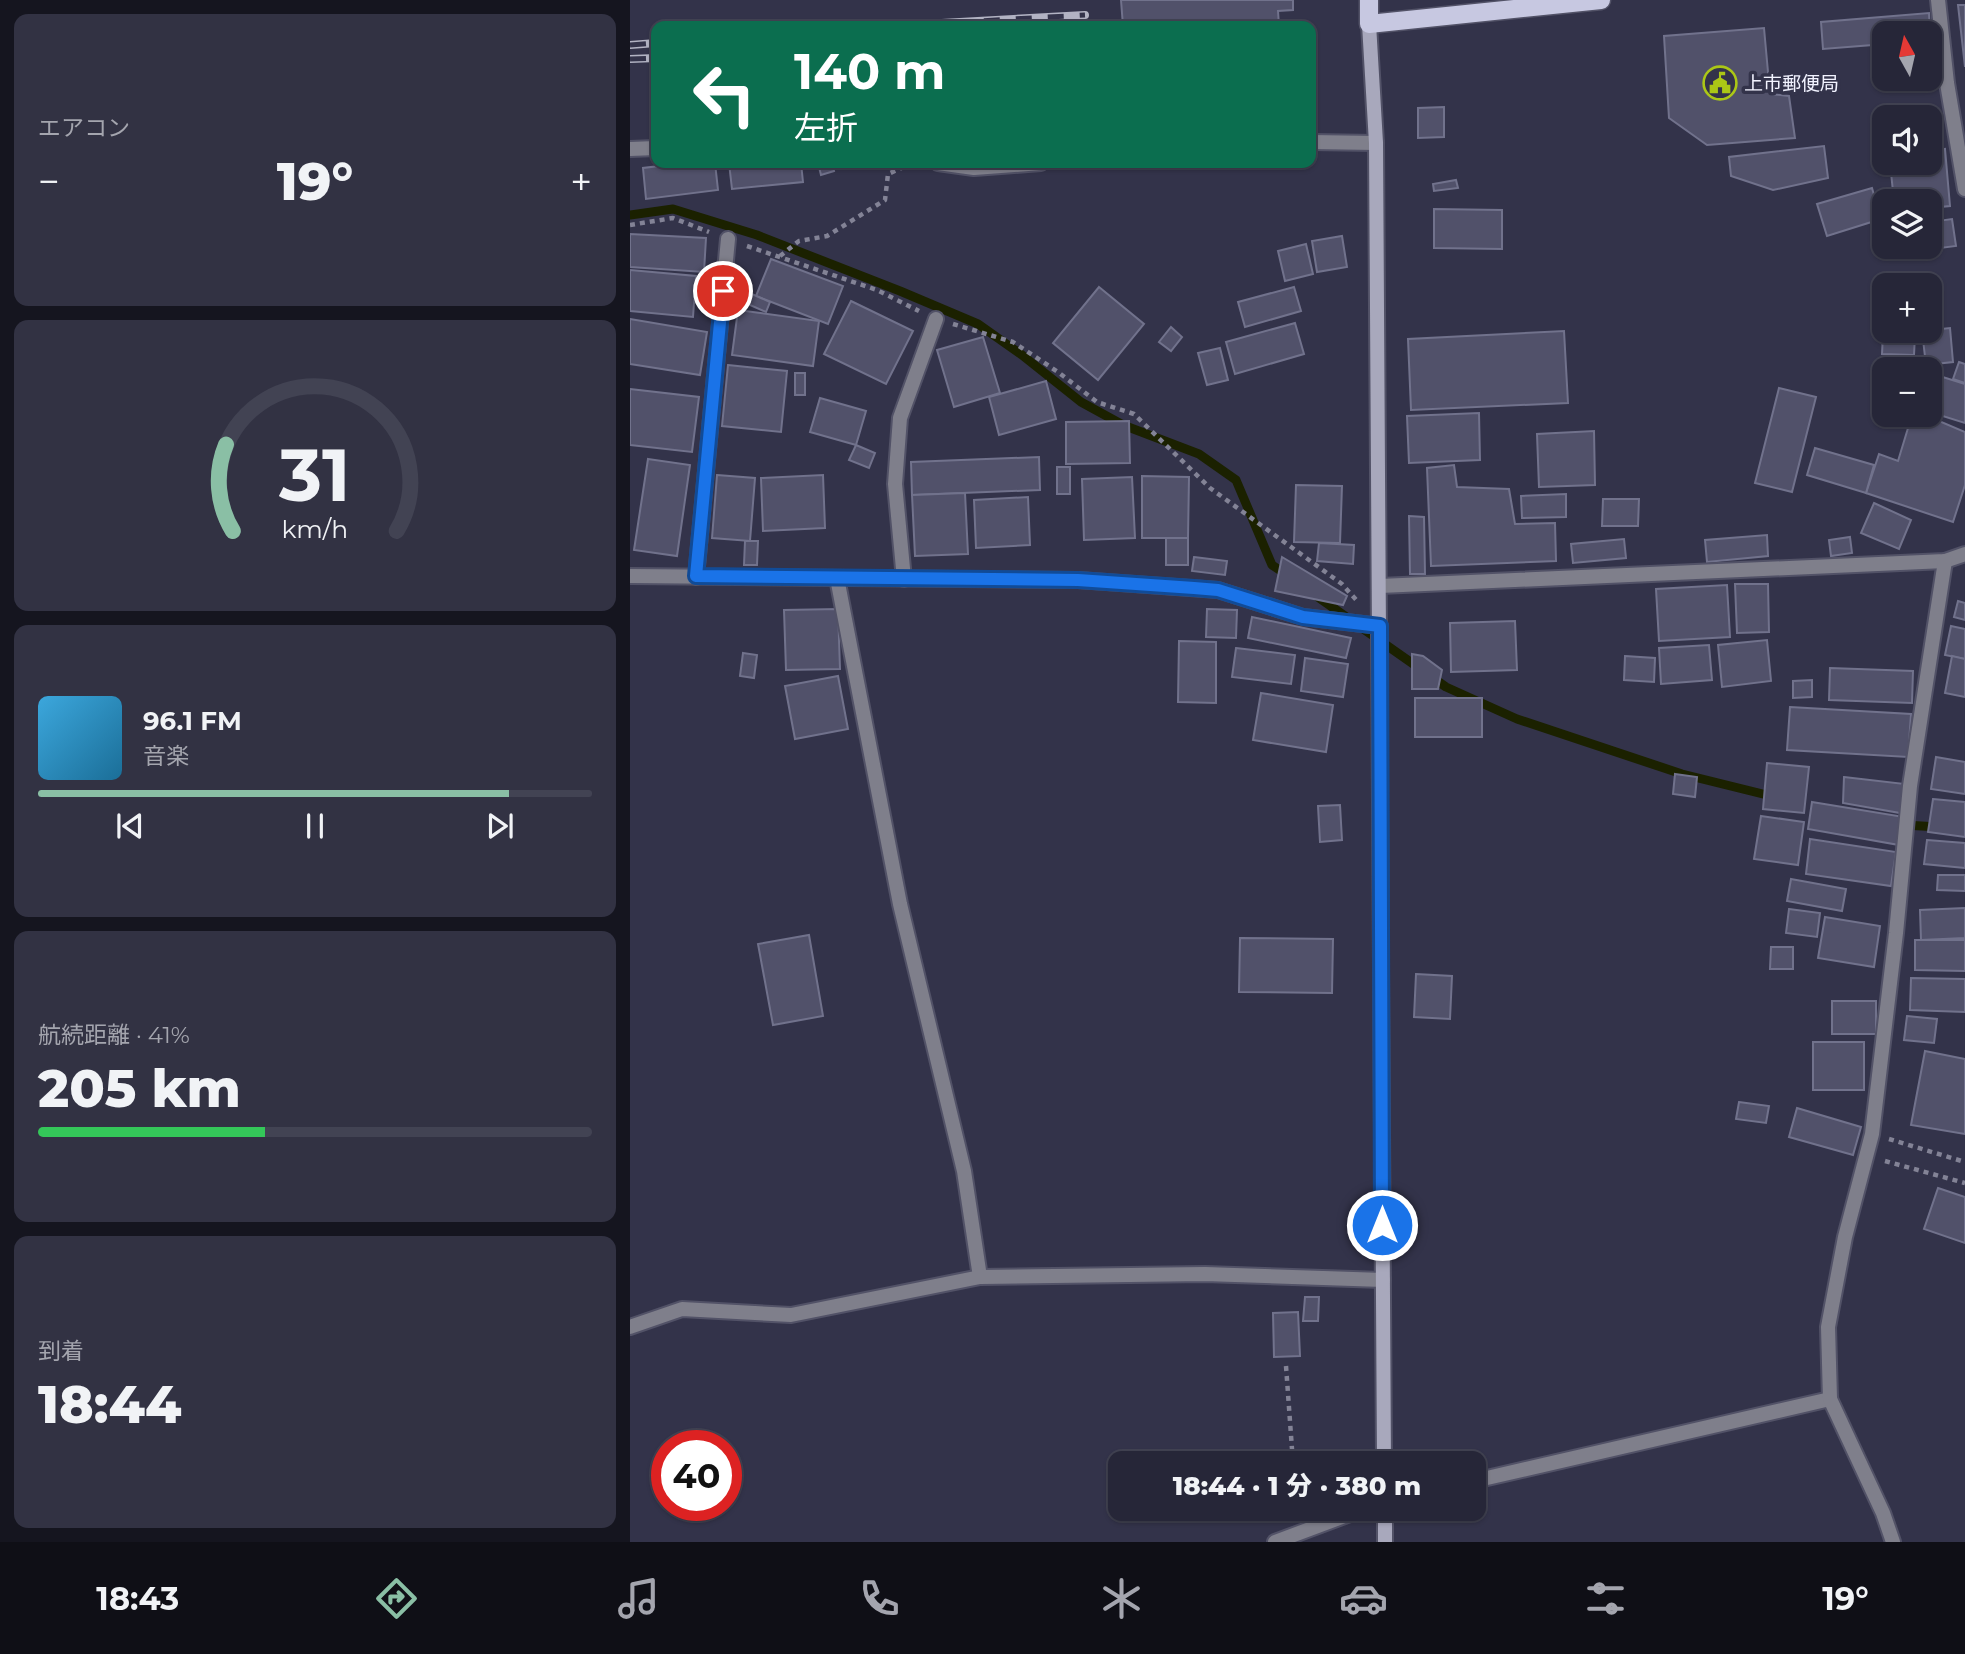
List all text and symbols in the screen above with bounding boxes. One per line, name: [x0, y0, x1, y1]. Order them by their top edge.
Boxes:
north arrow: [1872, 21, 1942, 91]
map controls: [1872, 21, 1942, 427]
text: 140 m: [794, 42, 946, 101]
icon: left: [679, 49, 770, 140]
public building icon: 上市郵便局: [1701, 64, 1739, 102]
place label: 上市郵便局: [1744, 72, 1839, 95]
button: sound: [1872, 105, 1942, 175]
text: 左折: [794, 108, 858, 147]
text: エアコン: [38, 114, 130, 142]
text: 19°: [277, 150, 353, 213]
text: −: [38, 158, 60, 205]
text: +: [570, 158, 592, 205]
button: layers: [1872, 189, 1942, 259]
pin: [693, 261, 753, 321]
icon: arrive: [704, 272, 742, 310]
button: +: [1872, 273, 1942, 343]
button: −: [1872, 357, 1942, 427]
text: 31: [278, 432, 351, 520]
text: km/h: [282, 514, 348, 544]
text: 96.1 FM: [143, 705, 242, 737]
text: 音楽: [143, 742, 189, 770]
icon: previous: [111, 807, 149, 845]
icon: pause: [296, 807, 334, 845]
icon: next: [481, 807, 519, 845]
text: 航続距離 · 41%: [38, 1021, 190, 1049]
text: 205 km: [38, 1057, 241, 1120]
position arrow: [1345, 1188, 1419, 1262]
text: 到着: [38, 1337, 84, 1365]
text: 18:44: [38, 1373, 181, 1436]
speed limit sign: 40: [651, 1430, 742, 1521]
text: 18:44 · 1 分 · 380 m: [1173, 1470, 1421, 1502]
icon: directions: [372, 1574, 421, 1623]
icon: music: [614, 1574, 663, 1623]
icon: phone: [855, 1574, 904, 1623]
icon: climate: [1097, 1574, 1146, 1623]
icon: car: [1339, 1574, 1388, 1623]
icon: filters: [1581, 1574, 1630, 1623]
text: 18:43: [96, 1579, 179, 1618]
text: 19°: [1822, 1579, 1869, 1618]

